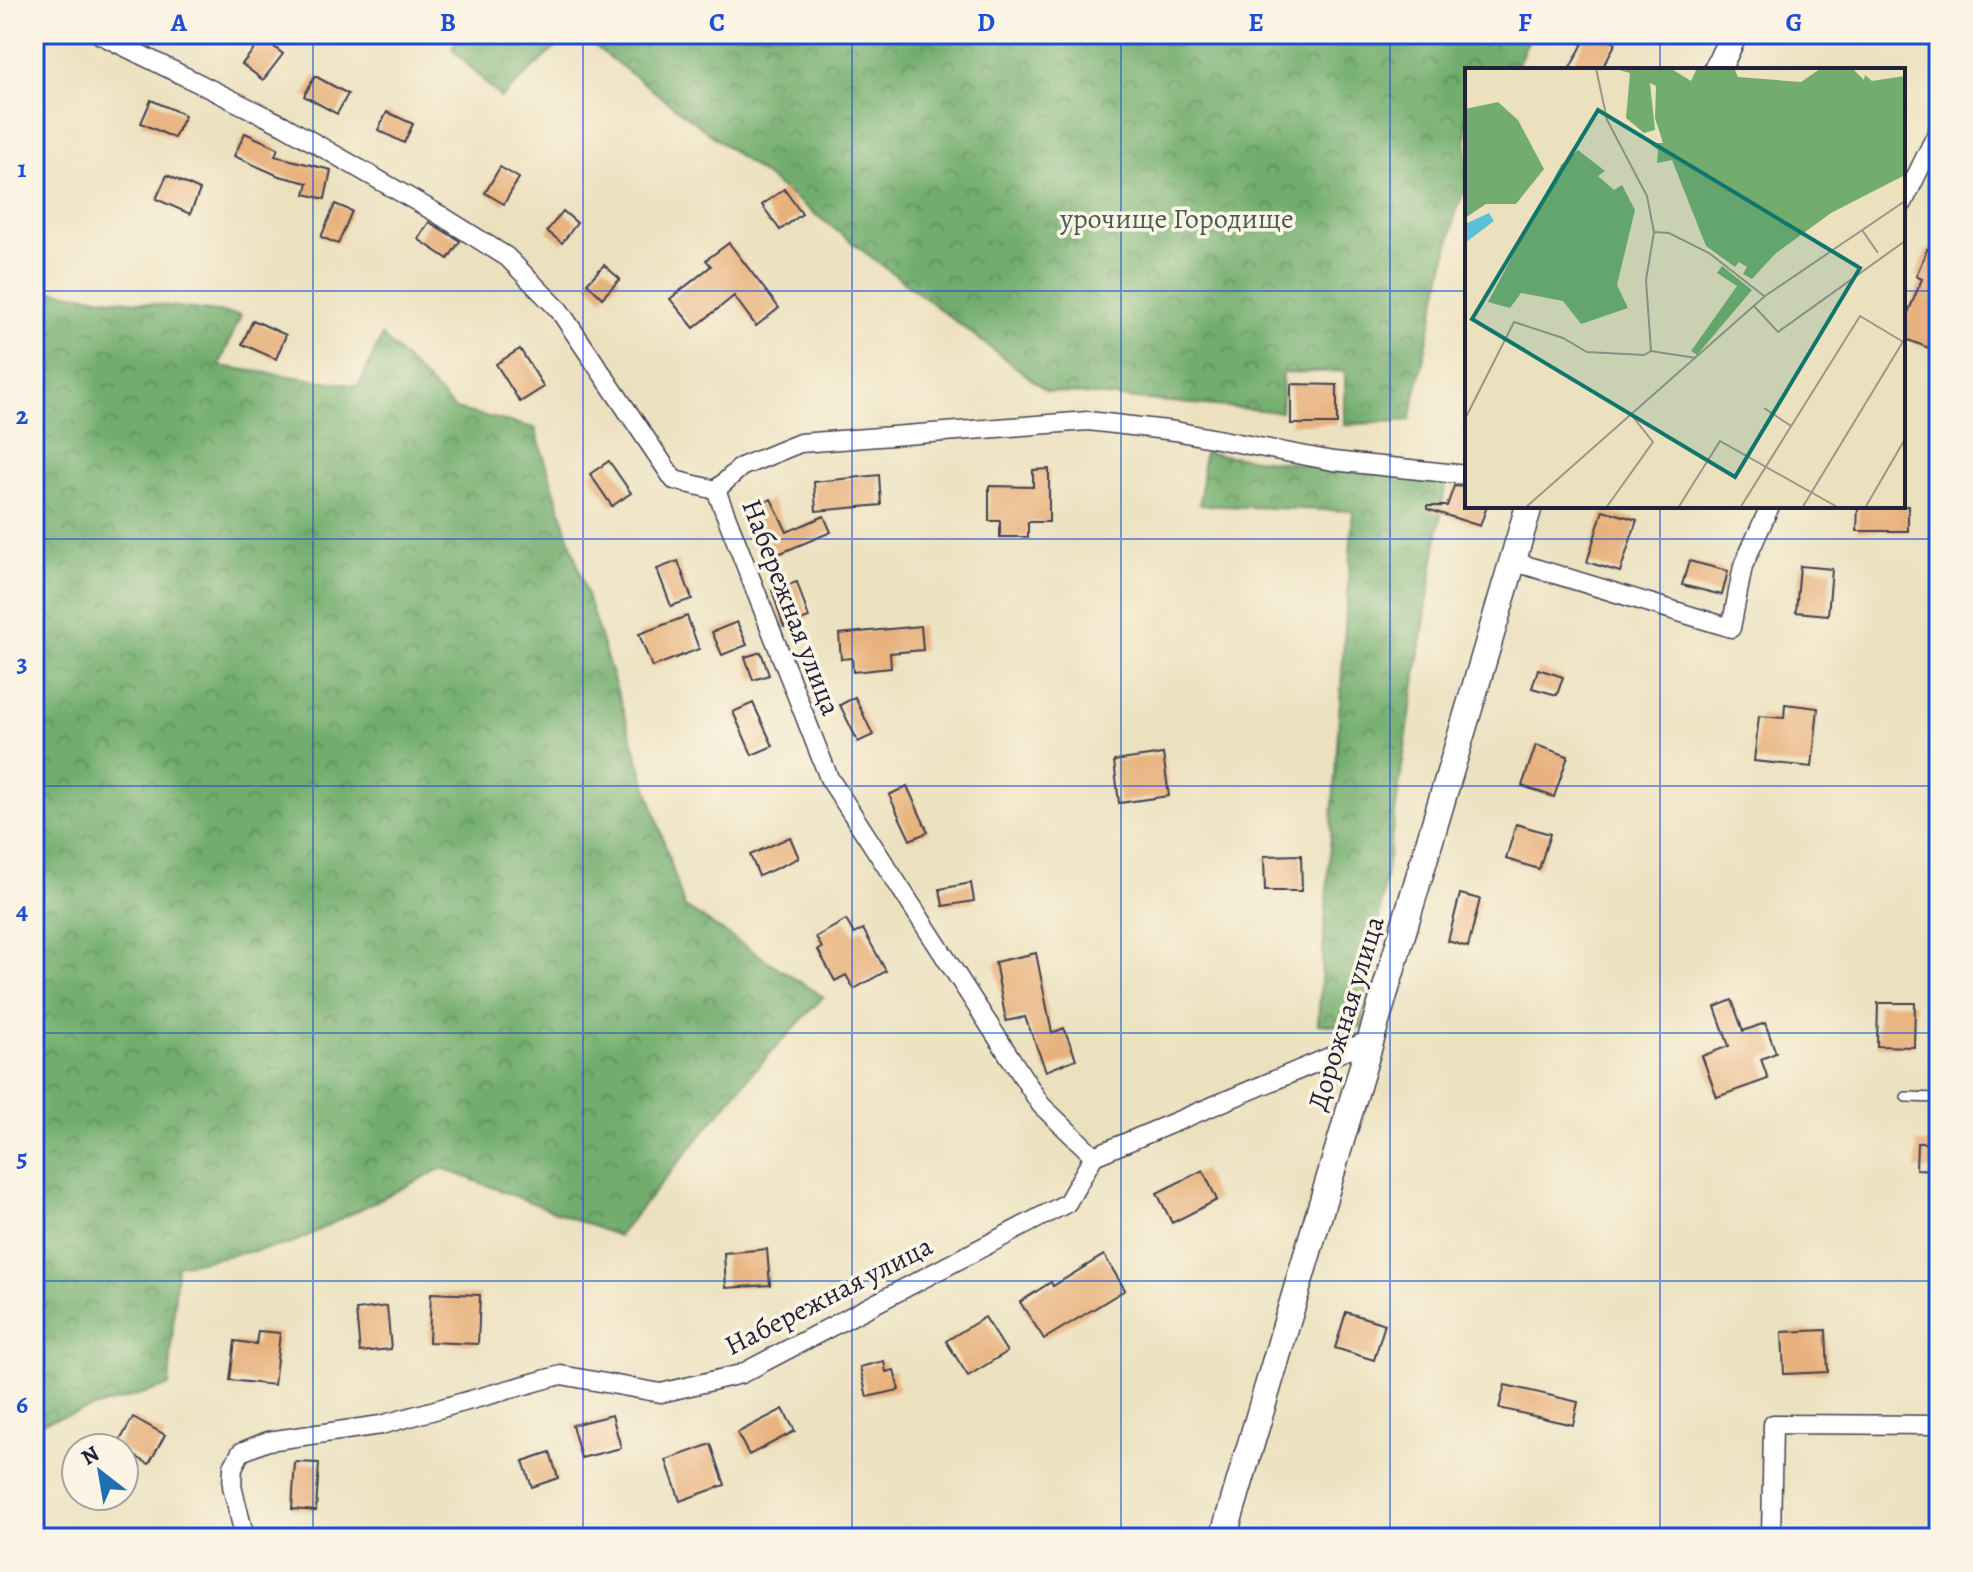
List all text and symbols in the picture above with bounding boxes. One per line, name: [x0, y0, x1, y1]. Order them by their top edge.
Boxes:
text: A: [170, 5, 188, 40]
text: B: [440, 5, 456, 40]
text: C: [709, 5, 725, 40]
text: D: [977, 5, 995, 40]
text: E: [1248, 5, 1264, 40]
text: F: [1518, 5, 1532, 40]
text: G: [1785, 5, 1803, 40]
inset map: [1465, 68, 1905, 508]
text: 1: [17, 151, 27, 186]
park label: урочище Городище: [1059, 200, 1294, 238]
text: 2: [16, 398, 29, 433]
street label: Набережная улица: [732, 494, 850, 721]
text: 3: [16, 645, 28, 680]
text: 4: [16, 893, 28, 928]
street label: Дорожная улица: [1298, 911, 1394, 1115]
text: 5: [16, 1140, 28, 1175]
street label: Набережная улица: [718, 1227, 939, 1365]
text: 6: [16, 1387, 28, 1422]
north arrow: [60, 1432, 140, 1512]
text: N: [76, 1439, 105, 1473]

